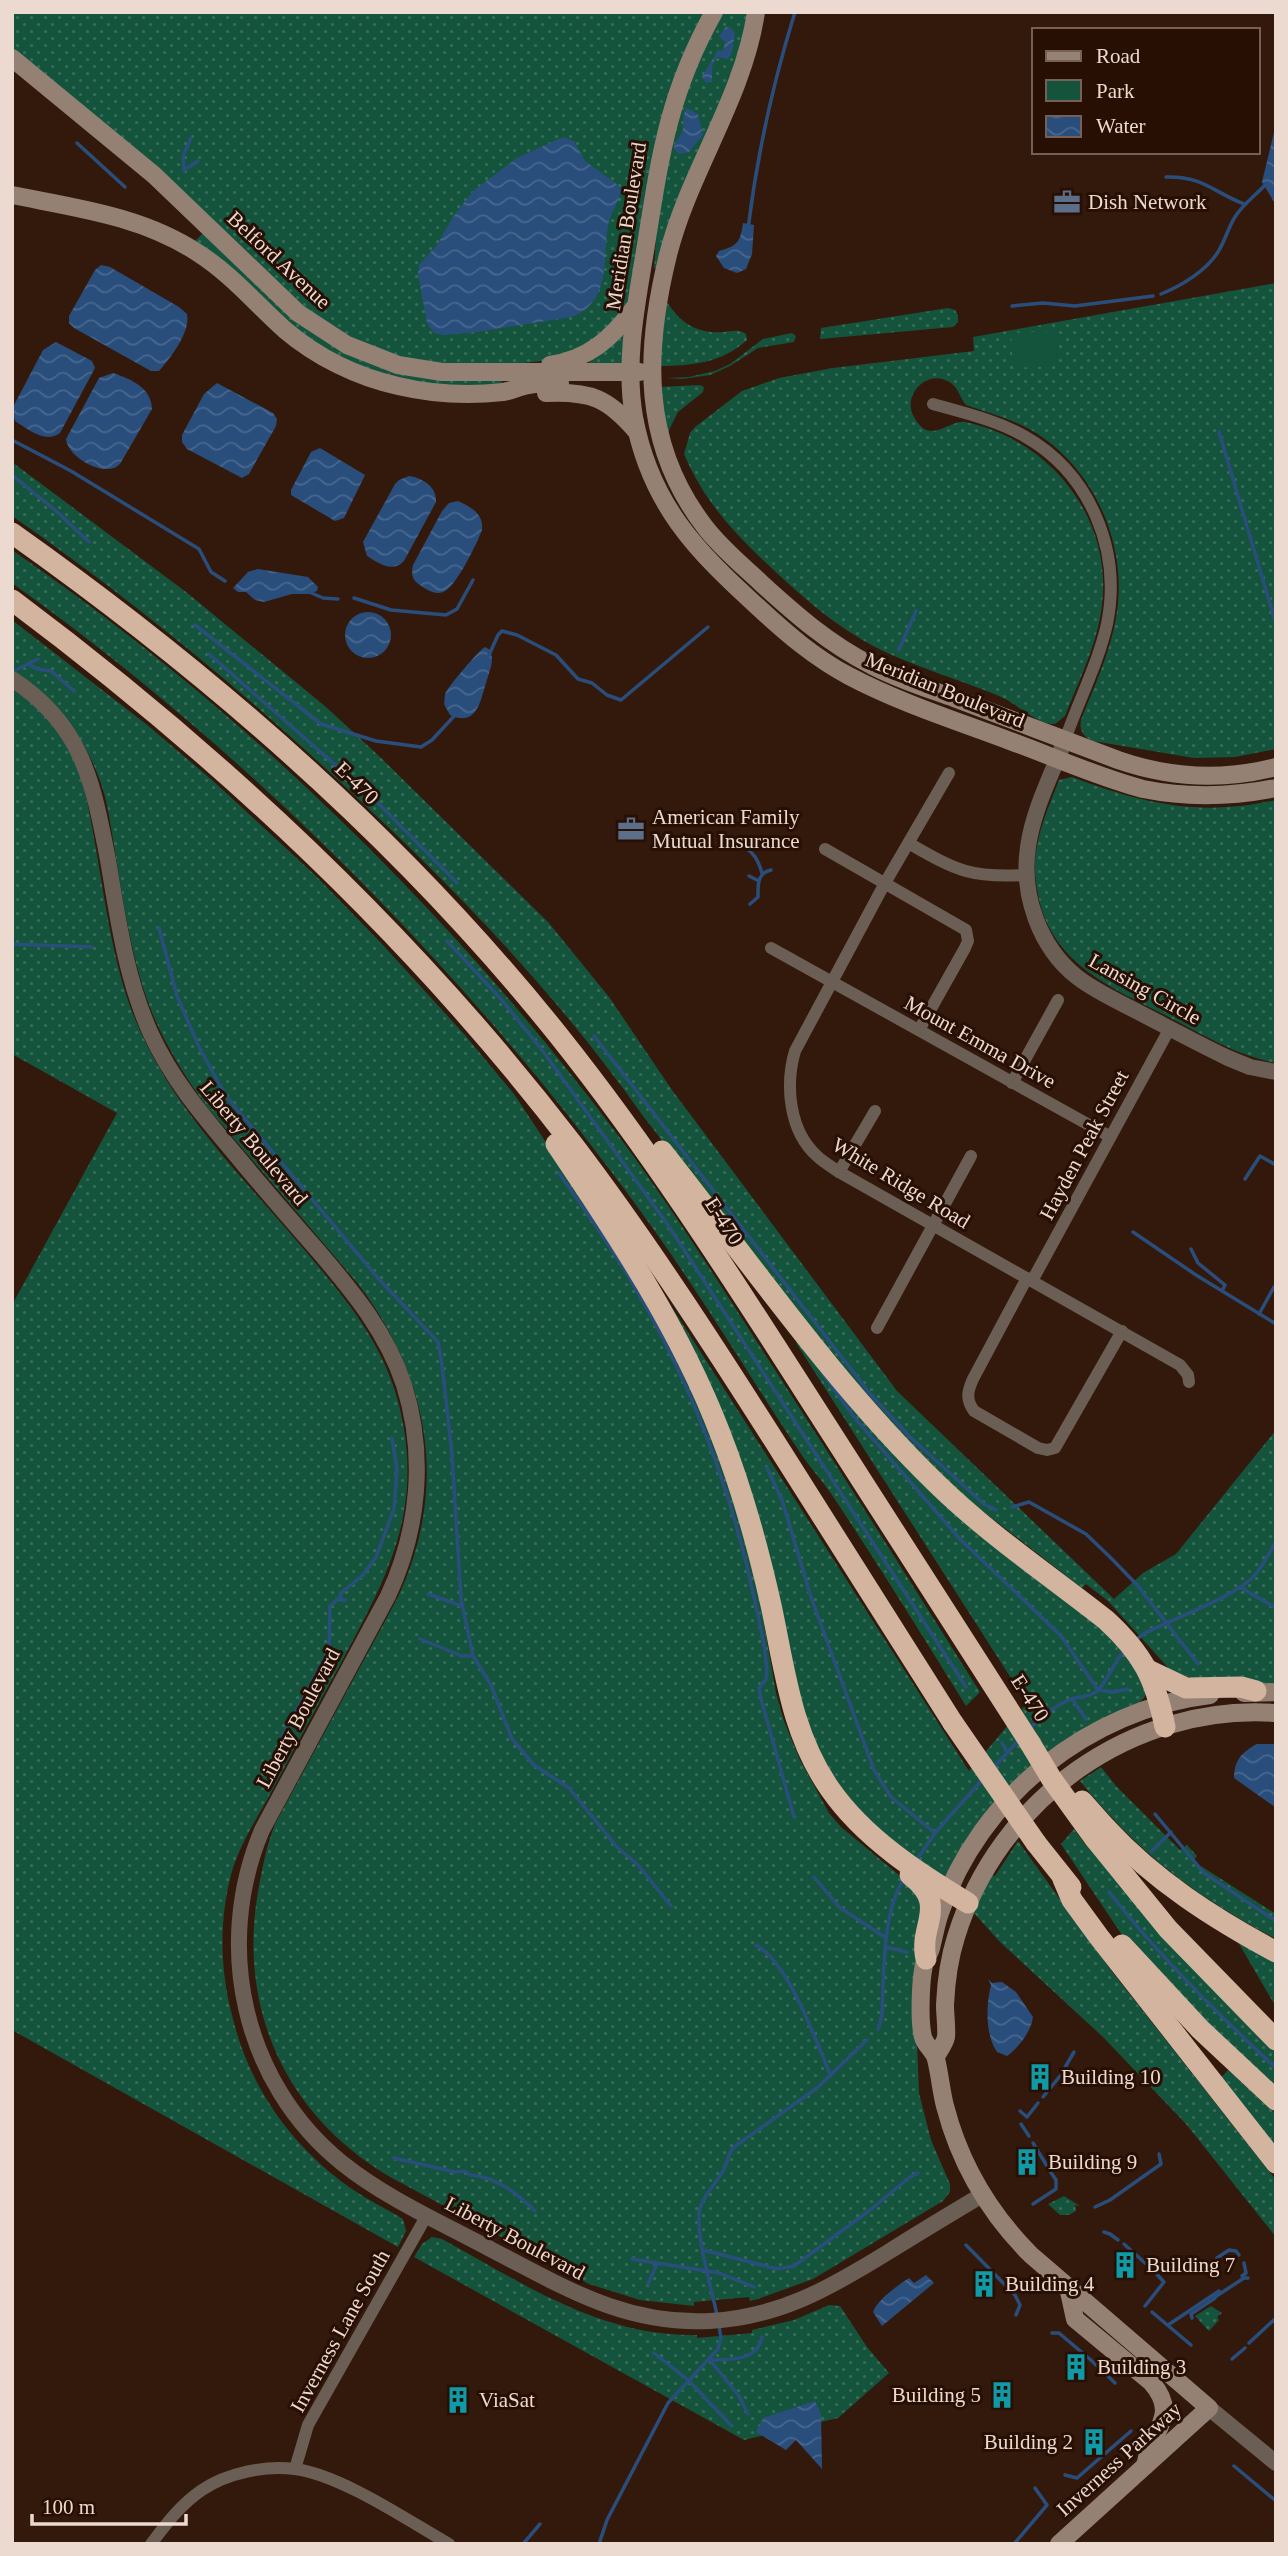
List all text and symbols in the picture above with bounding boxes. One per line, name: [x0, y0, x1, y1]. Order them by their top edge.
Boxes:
legend: [1032, 28, 1260, 154]
text: Road: [1096, 44, 1141, 68]
text: Park: [1096, 79, 1135, 103]
text: Water: [1096, 114, 1146, 138]
street label: Meridian Boulevard: [601, 140, 651, 312]
office icon: Dish Network: [1052, 187, 1082, 217]
place label: Dish Network: [1088, 190, 1207, 214]
street label: Belford Avenue: [223, 206, 335, 314]
street label: Meridian Boulevard: [862, 647, 1029, 733]
street label: E-470: [330, 757, 384, 809]
place label: American Family Mutual Insurance: [652, 805, 800, 853]
office icon: American Family Mutual Insurance: [616, 814, 646, 844]
street label: Lansing Circle: [1085, 948, 1205, 1030]
street label: Mount Emma Drive: [900, 991, 1060, 1093]
street label: Hayden Peak Street: [1035, 1066, 1134, 1224]
street label: Liberty Boulevard: [195, 1076, 313, 1210]
street label: White Ridge Road: [828, 1132, 975, 1234]
street label: E-470: [700, 1193, 748, 1249]
street label: Liberty Boulevard: [251, 1644, 345, 1792]
street label: E-470: [1006, 1670, 1054, 1726]
building icon: Building 10: [1025, 2062, 1055, 2092]
place label: Building 10: [1061, 2065, 1161, 2089]
building icon: Building 9: [1012, 2147, 1042, 2177]
place label: Building 9: [1048, 2150, 1137, 2174]
street label: Liberty Boulevard: [441, 2191, 589, 2285]
street label: Inverness Lane South: [285, 2245, 395, 2416]
building icon: Building 7: [1110, 2250, 1140, 2280]
place label: Building 7: [1146, 2253, 1235, 2277]
building icon: Building 4: [969, 2269, 999, 2299]
place label: Building 4: [1005, 2272, 1095, 2296]
building icon: Building 3: [1061, 2352, 1091, 2382]
place label: Building 3: [1097, 2355, 1186, 2379]
building icon: Building 5: [987, 2380, 1017, 2410]
place label: Building 5: [892, 2383, 981, 2407]
building icon: ViaSat: [443, 2385, 473, 2415]
place label: ViaSat: [479, 2388, 535, 2412]
street label: Inverness Parkway: [1052, 2396, 1187, 2521]
building icon: Building 2: [1079, 2427, 1109, 2457]
place label: Building 2: [984, 2430, 1073, 2454]
scale bar: [32, 2482, 186, 2526]
text: 100 m: [42, 2495, 95, 2519]

